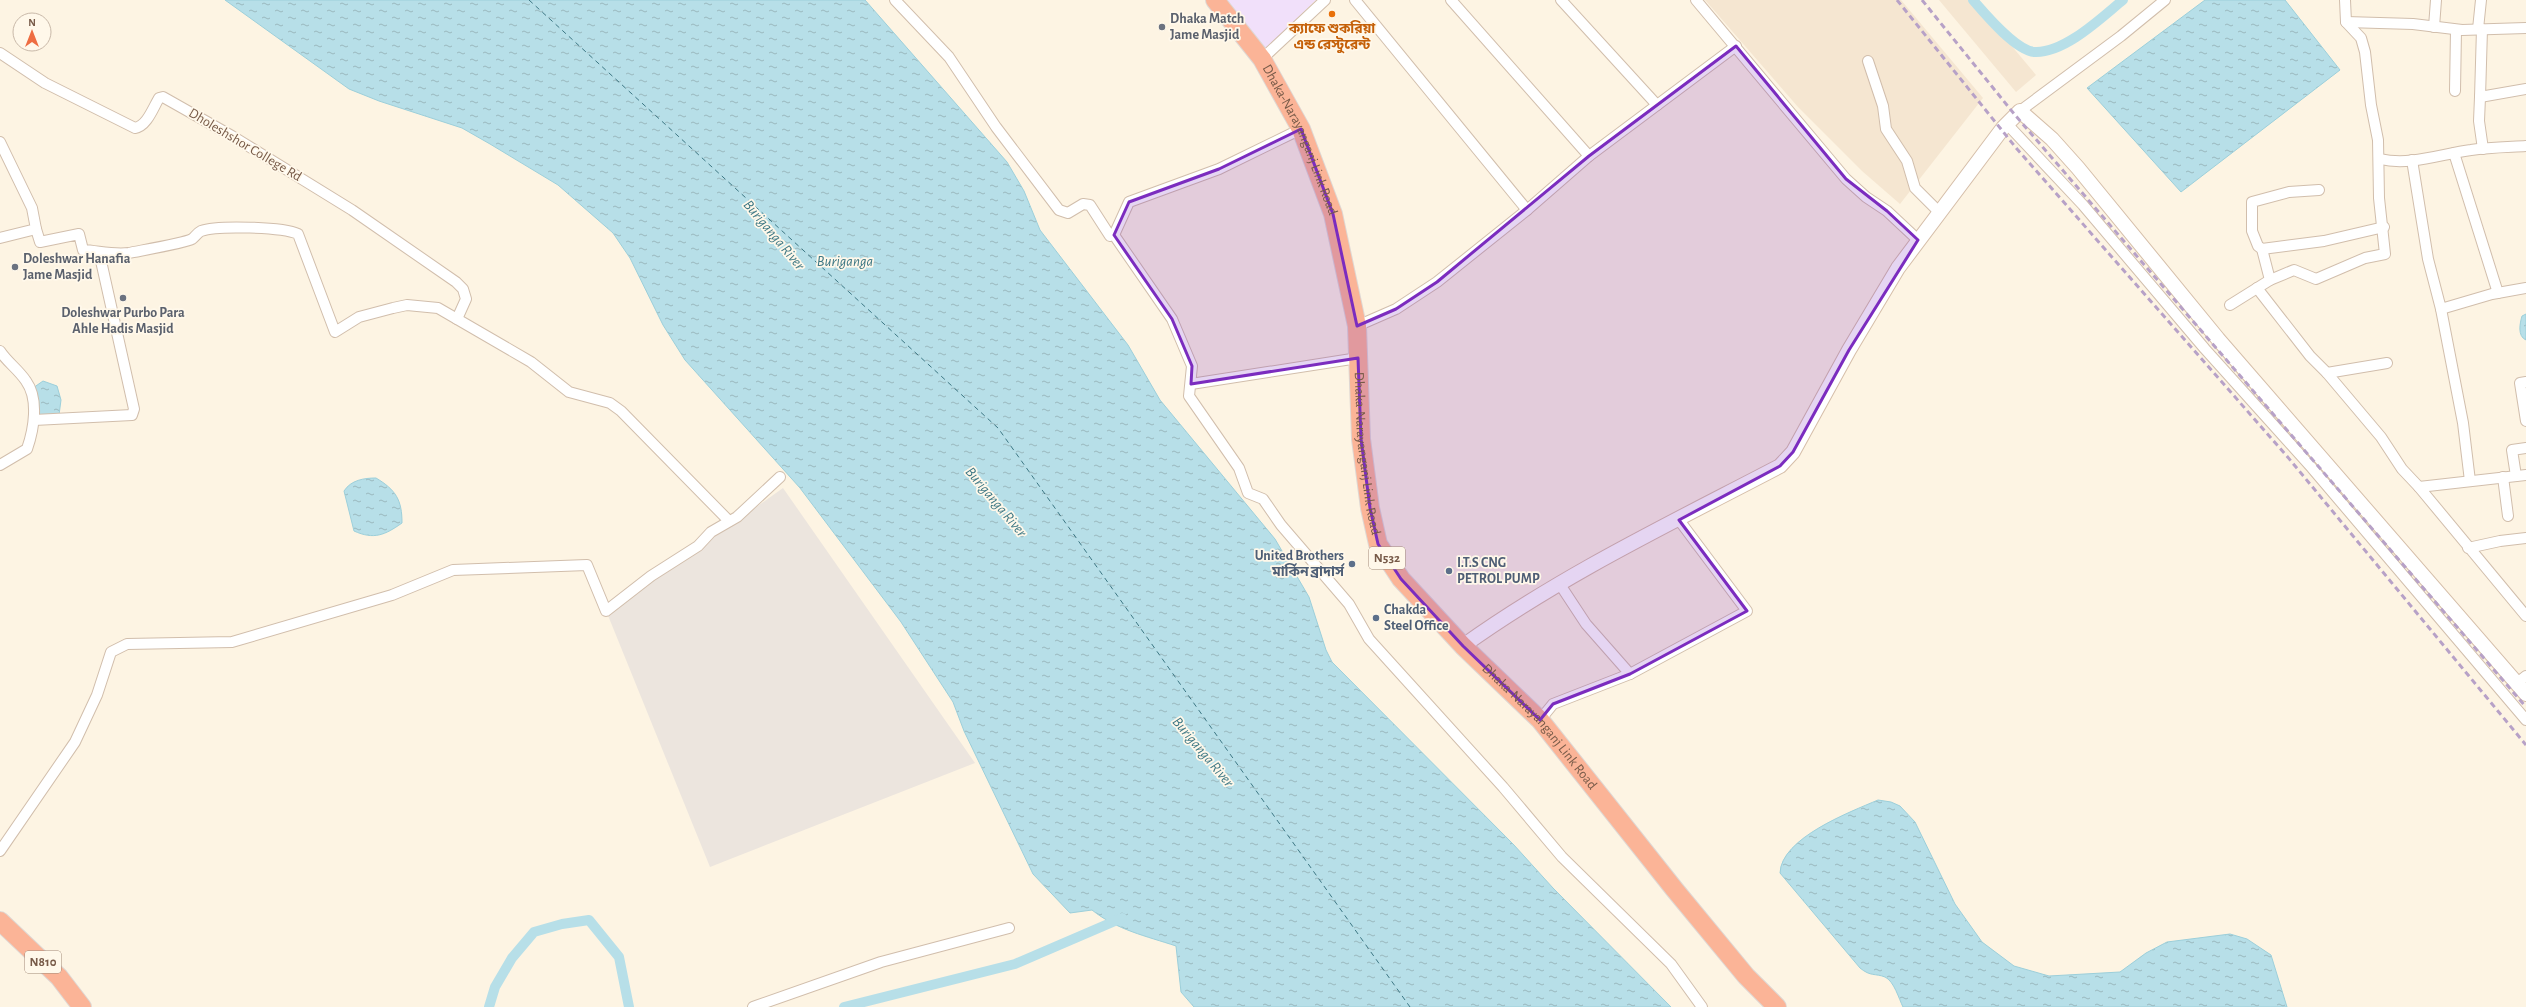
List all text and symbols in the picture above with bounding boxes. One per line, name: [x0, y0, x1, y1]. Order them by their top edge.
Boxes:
marker: ক্যাফে শুকরিয়া এন্ড রেস্টুরেন্ট: [1327, 9, 1337, 19]
north arrow: [12, 12, 52, 52]
place label: Dhaka Match Jame Masjid: [1170, 12, 1244, 42]
text: N: [28, 17, 36, 28]
place label: ক্যাফে শুকরিয়া এন্ড রেস্টুরেন্ট: [1288, 20, 1376, 54]
marker: Dhaka Match Jame Masjid: [1157, 22, 1167, 32]
street label: Dhaka-Narayanganj Link Road: [1260, 62, 1340, 217]
street label: Dholeshshor College Rd: [186, 106, 304, 184]
water label: Buriganga River: [741, 197, 808, 274]
place label: Doleshwar Hanafia Jame Masjid: [23, 252, 131, 282]
water label: Buriganga: [817, 254, 873, 269]
marker: Doleshwar Hanafia Jame Masjid: [10, 262, 20, 272]
marker: Doleshwar Purbo Para Ahle Hadis Masjid: [118, 293, 128, 303]
place label: Doleshwar Purbo Para Ahle Hadis Masjid: [61, 306, 185, 336]
street label: Dhaka-Narayanganj Link Road: [1352, 372, 1383, 536]
water label: Buriganga River: [963, 464, 1030, 541]
road number: N532: [1369, 547, 1405, 569]
place label: United Brothers মার্কিন ব্রাদার্স: [1255, 549, 1345, 579]
place label: I.T.S CNG PETROL PUMP: [1457, 556, 1540, 586]
marker: United Brothers মার্কিন ব্রাদার্স: [1347, 559, 1357, 569]
marker: I.T.S CNG PETROL PUMP: [1444, 566, 1454, 576]
place label: Chakda Steel Office: [1384, 603, 1449, 633]
marker: Chakda Steel Office: [1371, 613, 1381, 623]
street label: Dhaka-Narayanganj Link Road: [1479, 661, 1599, 792]
water label: Buriganga River: [1170, 714, 1237, 791]
road number: N810: [25, 951, 61, 973]

